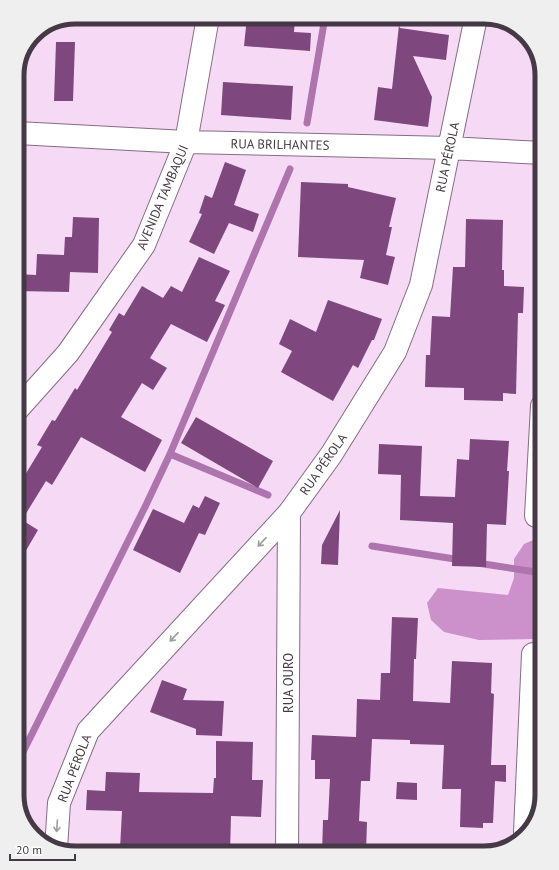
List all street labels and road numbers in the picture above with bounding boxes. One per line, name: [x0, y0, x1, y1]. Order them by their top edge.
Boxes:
street label: RUA PÉROLA: [432, 120, 463, 194]
street label: RUA BRILHANTES: [230, 135, 330, 154]
street label: AVENIDA TAMBAQUI: [133, 142, 192, 252]
street label: RUA PÉROLA: [296, 430, 351, 498]
street label: RUA OURO: [280, 653, 297, 713]
street label: RUA PÉROLA: [54, 731, 95, 805]

